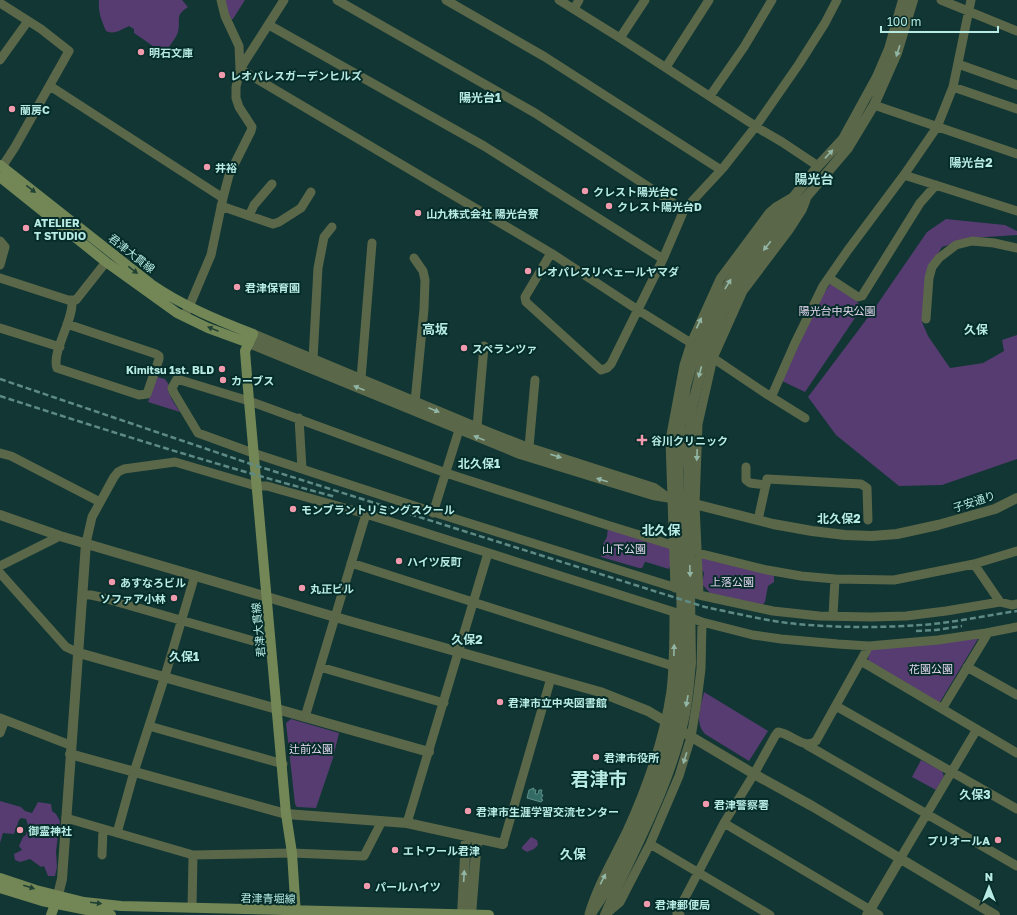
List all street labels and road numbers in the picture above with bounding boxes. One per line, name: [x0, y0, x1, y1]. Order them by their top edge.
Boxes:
street label: 君津大貫線: [106, 231, 158, 275]
street label: 子安通り: [951, 488, 997, 514]
street label: 君津大貫線: [249, 602, 267, 658]
street label: 君津青堀線: [240, 891, 296, 905]

